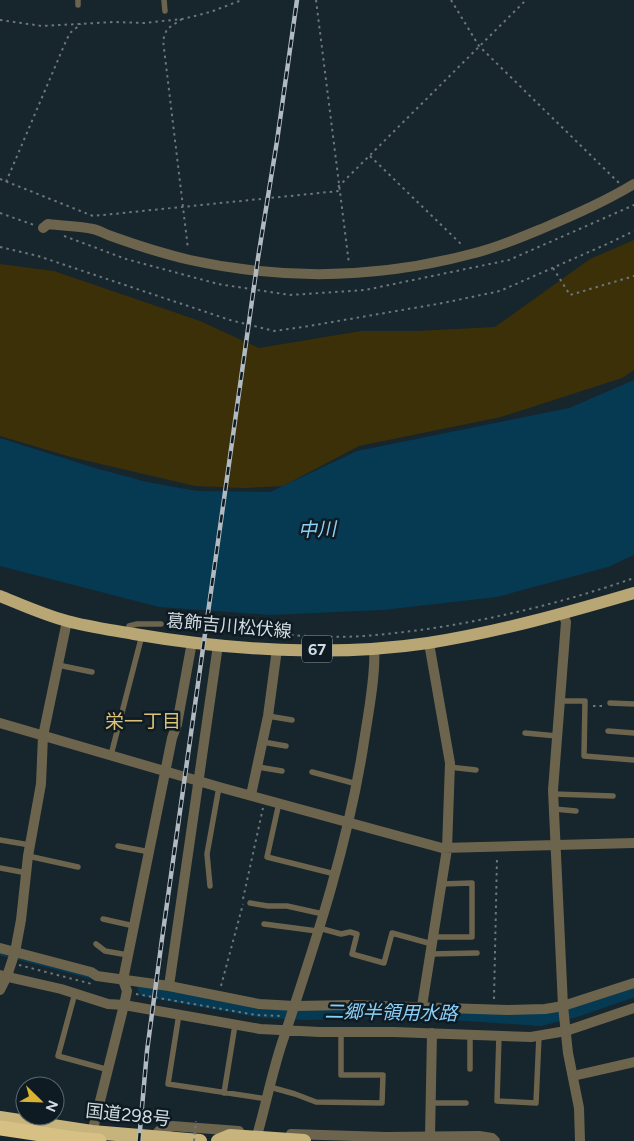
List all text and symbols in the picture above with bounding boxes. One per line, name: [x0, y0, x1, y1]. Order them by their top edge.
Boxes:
water label: 中川: [298, 517, 338, 542]
street label: 葛飾吉川松伏線: [165, 610, 293, 642]
road number: 67: [302, 636, 332, 662]
district label: 栄一丁目: [105, 710, 181, 733]
water label: 二郷半領用水路: [324, 1000, 460, 1025]
north arrow: [15, 1076, 65, 1126]
text: N: [42, 1098, 61, 1114]
street label: 国道298号: [84, 1100, 172, 1130]

